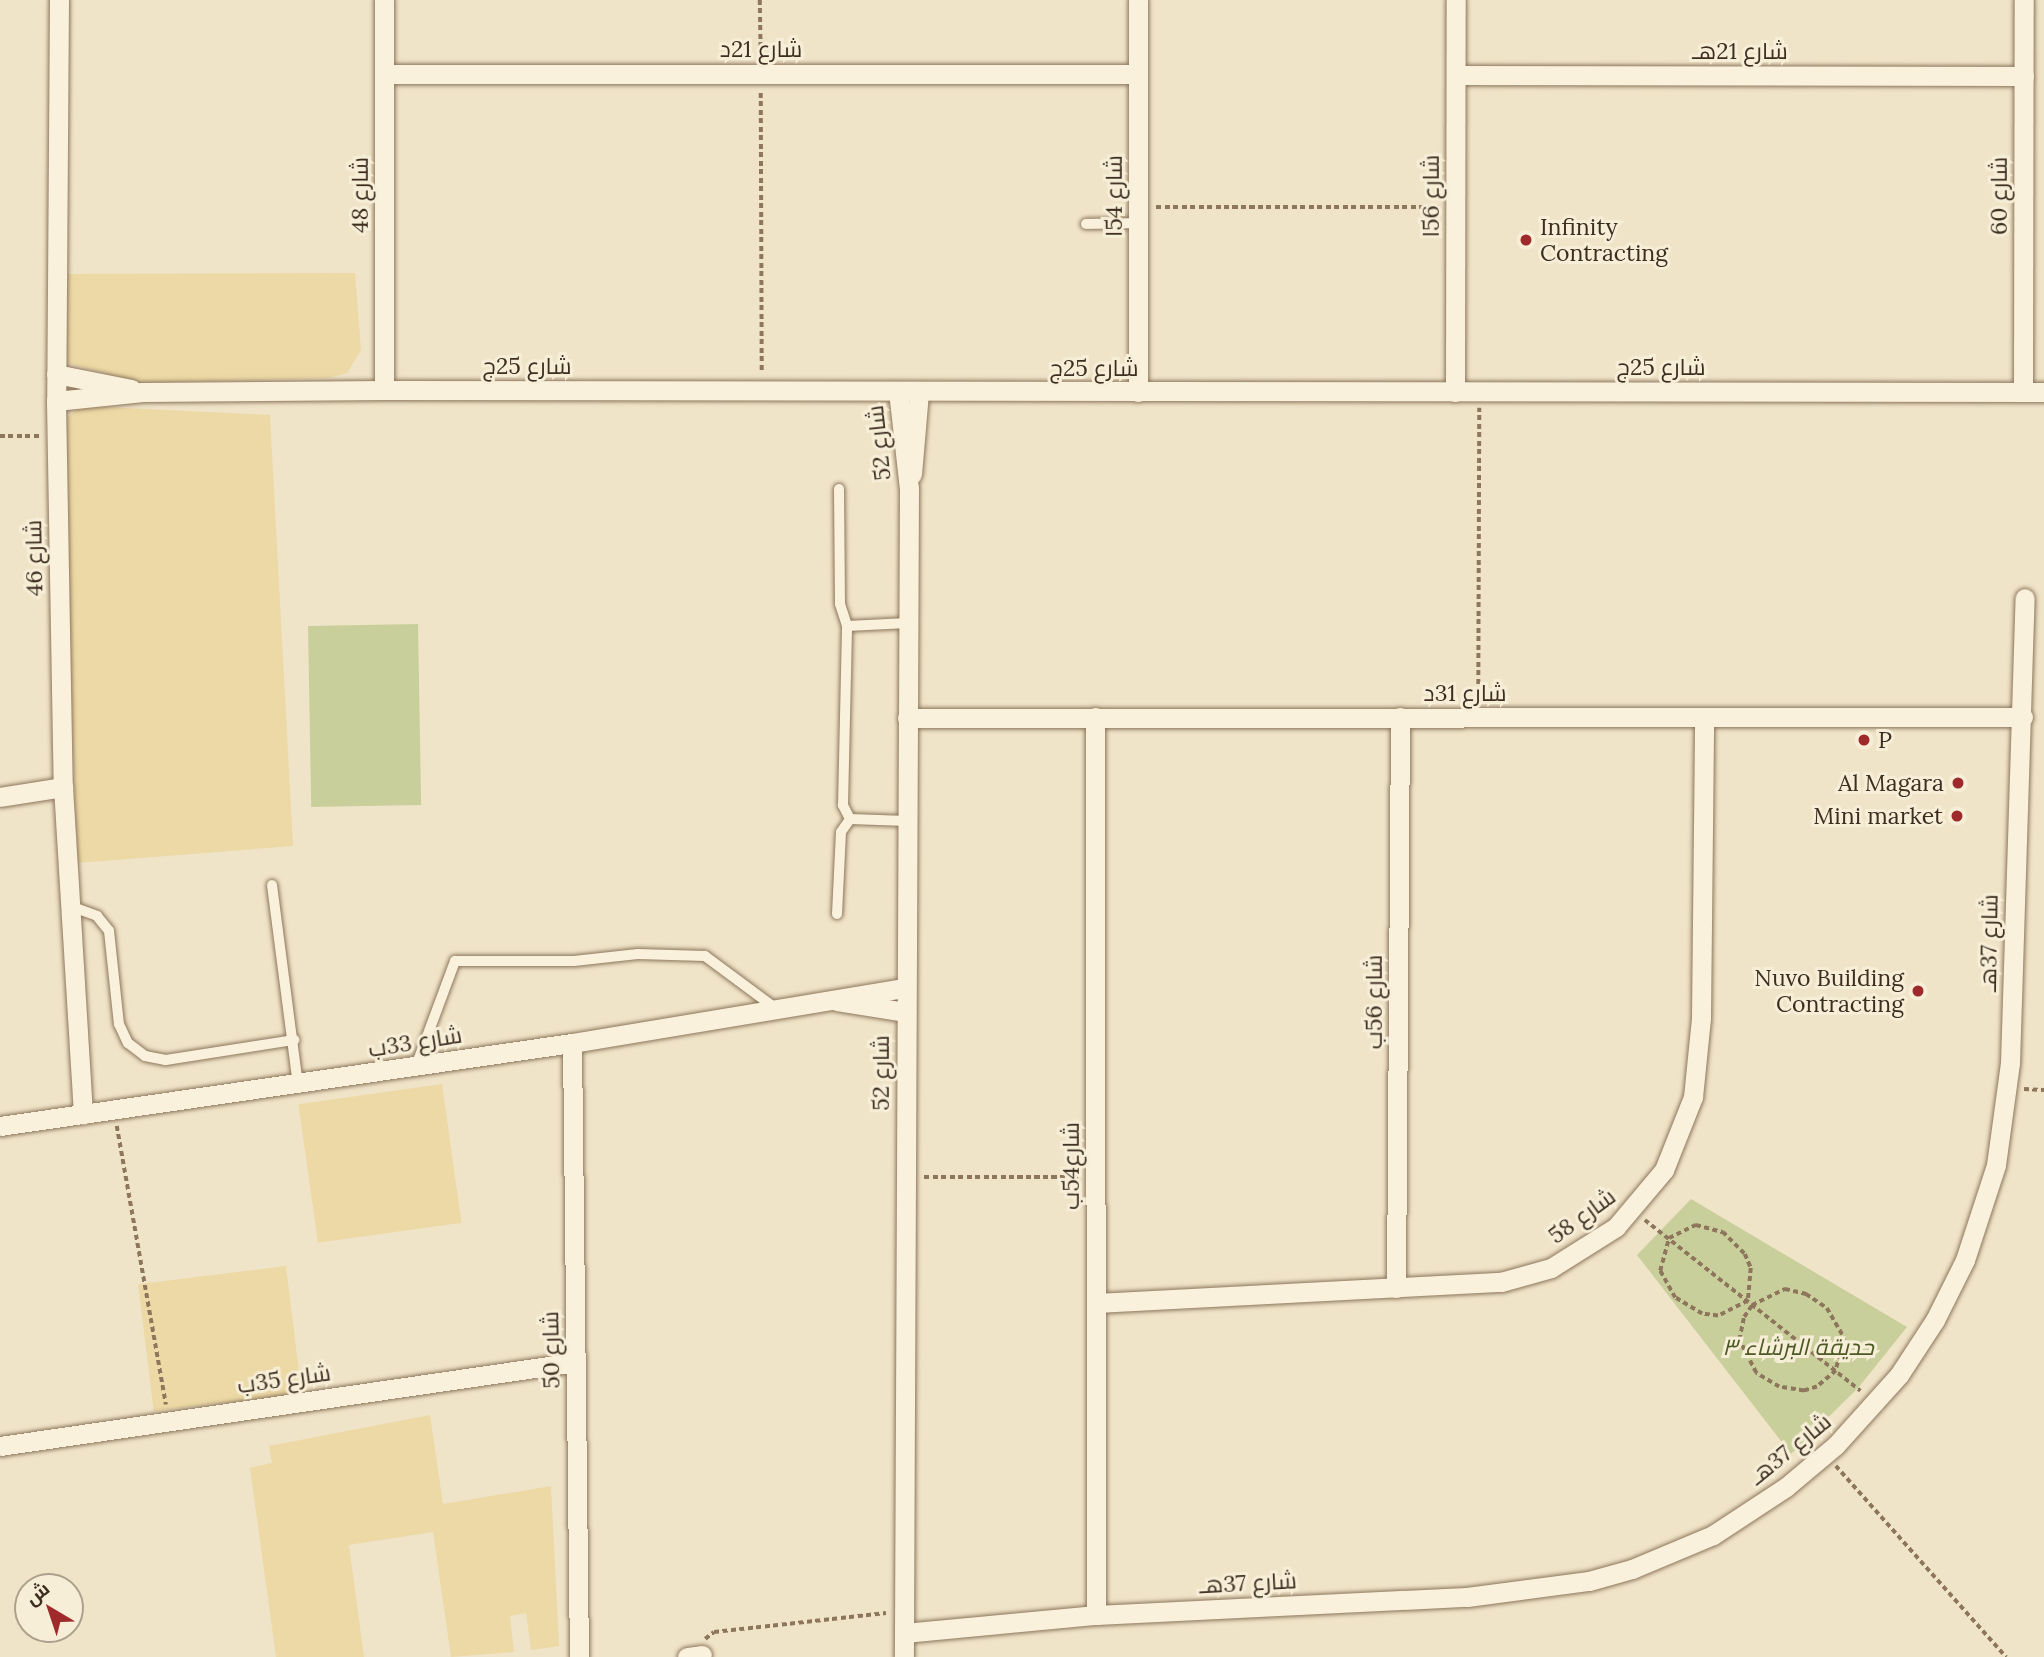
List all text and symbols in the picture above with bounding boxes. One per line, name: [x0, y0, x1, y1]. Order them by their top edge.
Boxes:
street label: شارع 21د: [720, 35, 802, 63]
street label: شارع 21هـ: [1692, 37, 1788, 65]
street label: شارع 54ا: [1100, 155, 1128, 237]
street label: شارع 56ا: [1417, 155, 1445, 237]
street label: شارع 48: [346, 157, 374, 233]
street label: شارع 60: [1985, 157, 2013, 235]
place label: Infinity Contracting: [1540, 213, 1668, 267]
marker: Infinity Contracting: [1518, 232, 1534, 248]
street label: شارع 25ج: [483, 352, 571, 380]
street label: شارع 25ج: [1617, 353, 1705, 381]
street label: شارع 25ج: [1050, 354, 1138, 382]
street label: شارع 52: [861, 404, 897, 482]
street label: شارع 46: [20, 520, 48, 596]
street label: شارع 31د: [1424, 679, 1506, 707]
place label: P: [1878, 726, 1892, 754]
marker: P: [1856, 732, 1872, 748]
place label: Al Magara: [1838, 769, 1944, 797]
marker: Al Magara: [1950, 775, 1966, 791]
place label: Mini market: [1813, 802, 1943, 830]
marker: Mini market: [1949, 808, 1965, 824]
street label: شارع 37هـ: [1974, 894, 2004, 992]
street label: شارع 56ب: [1360, 955, 1388, 1049]
place label: Nuvo Building Contracting: [1754, 964, 1904, 1018]
marker: Nuvo Building Contracting: [1910, 983, 1926, 999]
street label: شارع 33ب: [366, 1021, 464, 1063]
street label: شارع 52: [867, 1035, 895, 1111]
street label: شارع54ب: [1057, 1122, 1085, 1210]
street label: شارع 58: [1543, 1182, 1621, 1250]
street label: شارع 50: [537, 1311, 565, 1389]
park label: حديقة البرشاء ٣: [1722, 1333, 1874, 1361]
street label: شارع 35ب: [235, 1359, 333, 1399]
street label: شارع 37هـ: [1743, 1408, 1837, 1490]
street label: شارع 37هـ: [1199, 1567, 1297, 1599]
north arrow: [14, 1573, 84, 1643]
text: ش: [20, 1576, 54, 1610]

